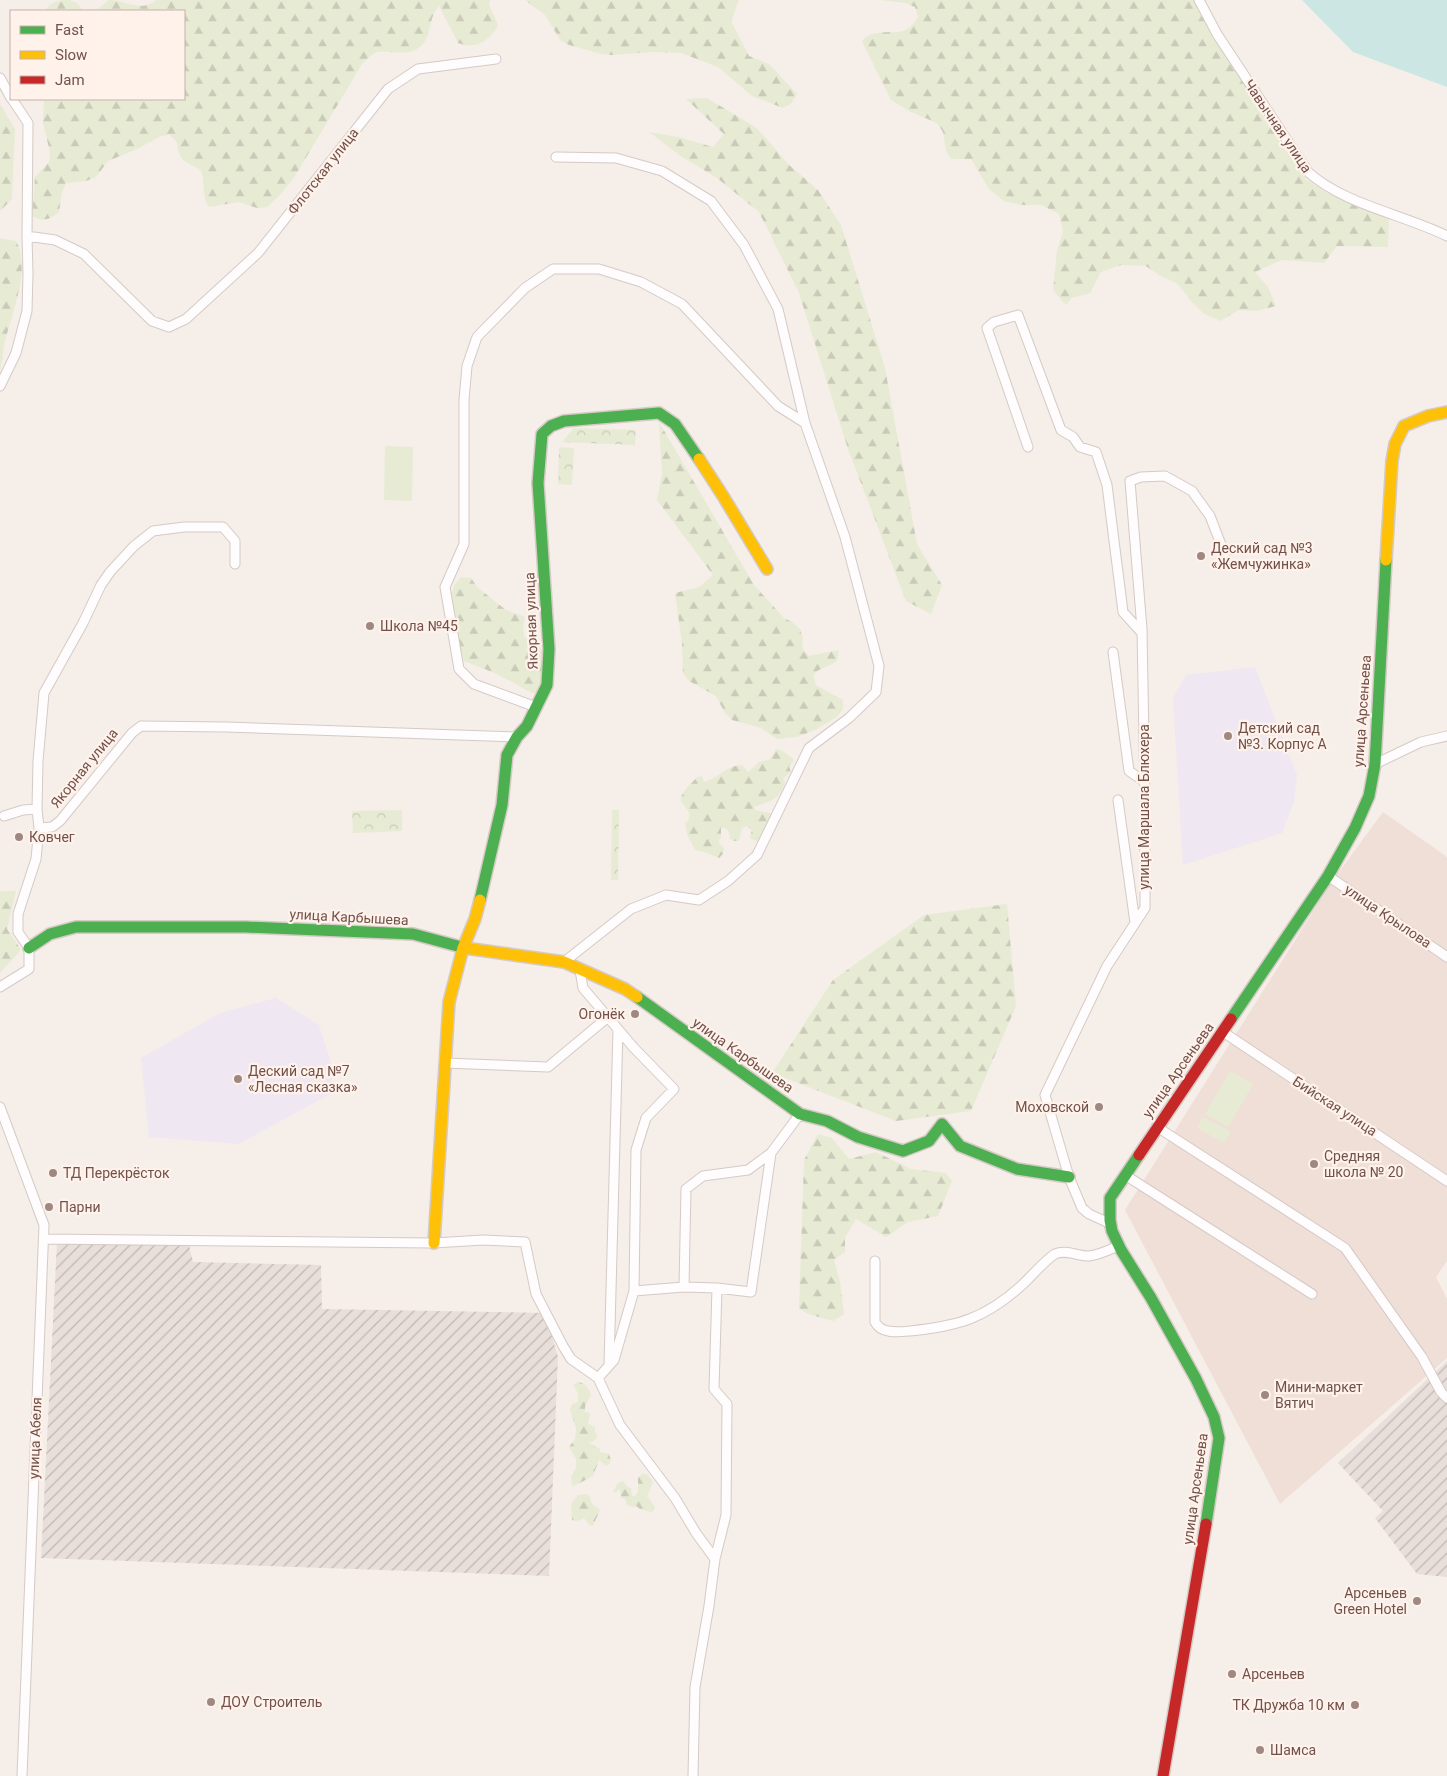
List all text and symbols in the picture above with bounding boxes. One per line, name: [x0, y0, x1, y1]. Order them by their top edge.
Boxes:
legend: [10, 10, 185, 100]
text: Fast: [55, 21, 84, 39]
text: Slow: [55, 46, 87, 64]
text: Jam: [55, 71, 85, 89]
street label: Чавычная улица: [1241, 76, 1315, 176]
street label: Флотская улица: [284, 125, 362, 217]
place label: Деский сад №3 «Жемчужинка»: [1211, 540, 1313, 572]
marker: Деский сад №3 «Жемчужинка»: [1195, 550, 1207, 562]
street label: Якорная улица: [521, 572, 541, 670]
place label: Школа №45: [380, 618, 458, 634]
marker: Школа №45: [364, 620, 376, 632]
street label: улица Арсеньева: [1350, 654, 1374, 768]
place label: Детский сад №3. Корпус А: [1238, 720, 1327, 752]
street label: улица Маршала Блюхера: [1136, 724, 1152, 890]
street label: Якорная улица: [47, 725, 121, 811]
marker: Детский сад №3. Корпус А: [1222, 730, 1234, 742]
place label: Ковчег: [29, 829, 75, 845]
marker: Ковчег: [13, 831, 25, 843]
street label: улица Крылова: [1342, 881, 1434, 951]
street label: улица Карбышева: [289, 906, 409, 928]
place label: Огонёк: [579, 1006, 625, 1022]
marker: Огонёк: [629, 1008, 641, 1020]
street label: улица Карбышева: [690, 1014, 796, 1096]
street label: улица Арсеньева: [1139, 1019, 1217, 1121]
place label: Деский сад №7 «Лесная сказка»: [248, 1063, 358, 1095]
marker: Деский сад №7 «Лесная сказка»: [232, 1073, 244, 1085]
street label: Бийская улица: [1290, 1073, 1380, 1139]
place label: Моховской: [1015, 1099, 1089, 1115]
marker: Моховской: [1093, 1101, 1105, 1113]
place label: Средняя школа № 20: [1324, 1148, 1404, 1180]
marker: Средняя школа № 20: [1308, 1158, 1320, 1170]
place label: ТД Перекрёсток: [63, 1165, 170, 1181]
marker: ТД Перекрёсток: [47, 1167, 59, 1179]
place label: Парни: [59, 1199, 101, 1215]
marker: Парни: [43, 1201, 55, 1213]
place label: Мини-маркет Вятич: [1275, 1379, 1363, 1411]
marker: Мини-маркет Вятич: [1259, 1389, 1271, 1401]
street label: улица Абеля: [26, 1397, 44, 1479]
street label: улица Арсеньева: [1179, 1432, 1211, 1546]
place label: Арсеньев Green Hotel: [1333, 1585, 1407, 1617]
marker: Арсеньев Green Hotel: [1411, 1595, 1423, 1607]
place label: Арсеньев: [1242, 1666, 1305, 1682]
marker: Арсеньев: [1226, 1668, 1238, 1680]
place label: ДОУ Строитель: [221, 1694, 322, 1710]
marker: ДОУ Строитель: [205, 1696, 217, 1708]
place label: ТК Дружба 10 км: [1233, 1697, 1345, 1713]
marker: ТК Дружба 10 км: [1349, 1699, 1361, 1711]
place label: Шамса: [1270, 1742, 1316, 1758]
marker: Шамса: [1254, 1744, 1266, 1756]

